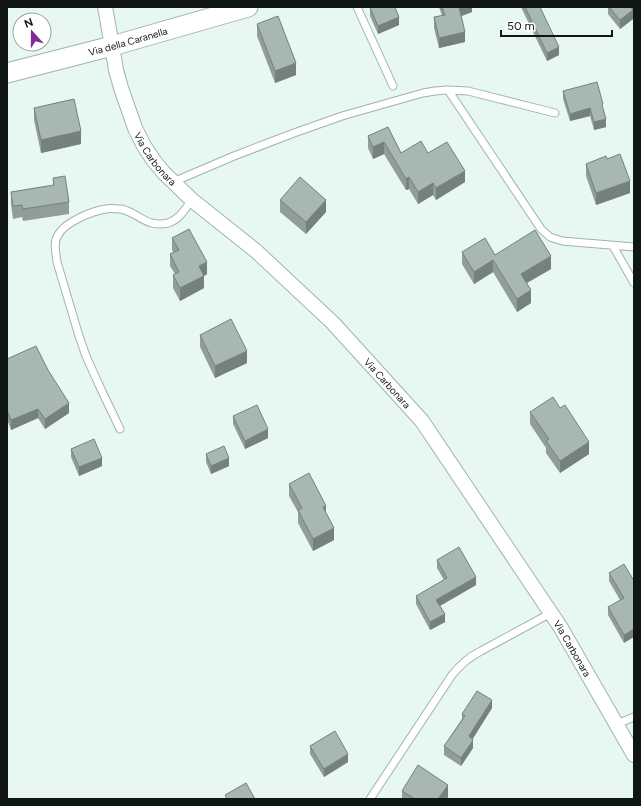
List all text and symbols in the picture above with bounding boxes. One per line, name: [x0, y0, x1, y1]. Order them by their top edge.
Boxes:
north arrow: [12, 12, 52, 52]
scale bar: [501, 12, 612, 38]
text: N: [22, 16, 35, 31]
text: 50 m: [507, 19, 535, 33]
street label: Via della Caranella: [87, 24, 169, 58]
street label: Via Carbonara: [132, 130, 179, 188]
street label: Via Carbonara: [361, 355, 414, 411]
street label: Via Carbonara: [551, 617, 594, 679]

